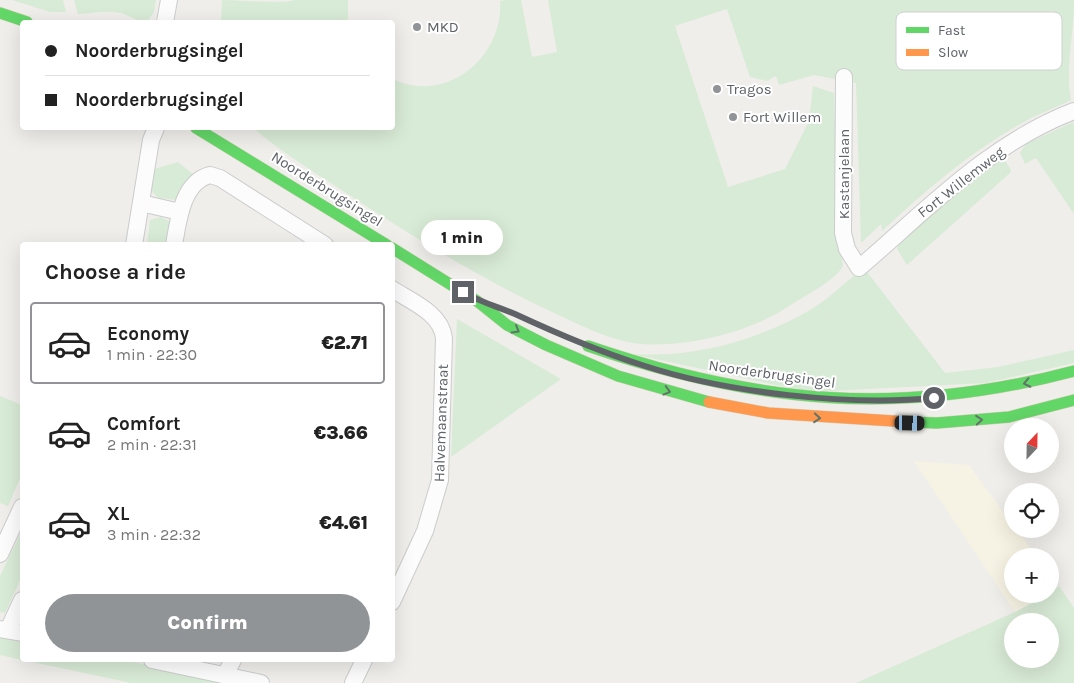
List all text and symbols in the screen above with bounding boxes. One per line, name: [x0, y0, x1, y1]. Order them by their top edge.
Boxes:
legend: [896, 12, 1062, 70]
place label: MKD: [427, 18, 459, 36]
marker: MKD: [411, 21, 423, 33]
text: Fast: [938, 22, 965, 39]
text: Noorderbrugsingel: [75, 40, 244, 62]
text: Slow: [938, 44, 968, 61]
place label: Tragos: [727, 80, 772, 98]
marker: Tragos: [711, 83, 723, 95]
text: Noorderbrugsingel: [75, 89, 244, 111]
place label: Fort Willem: [743, 108, 821, 126]
marker: Fort Willem: [727, 111, 739, 123]
street label: Kastanjelaan: [835, 129, 853, 219]
street label: Fort Willemweg: [914, 142, 1008, 222]
street label: Noorderbrugsingel: [268, 148, 386, 230]
callout: 1 min: [422, 220, 504, 254]
text: 1 min: [441, 228, 483, 247]
text: Choose a ride: [45, 259, 186, 285]
route end: [452, 281, 474, 303]
icon: car: [47, 321, 92, 366]
text: Economy: [107, 323, 189, 345]
one-way arrow: [511, 324, 520, 334]
text: €2.71: [321, 332, 368, 354]
text: 1 min · 22:30: [107, 345, 197, 364]
street label: Noorderbrugsingel: [708, 356, 836, 392]
street label: Halvemaanstraat: [430, 363, 452, 482]
one-way arrow: [1022, 377, 1031, 388]
one-way arrow: [662, 385, 670, 395]
route start: [923, 387, 945, 409]
icon: car: [47, 411, 92, 456]
one-way arrow: [813, 412, 821, 423]
text: Comfort: [107, 413, 181, 435]
car: [894, 415, 925, 431]
one-way arrow: [975, 415, 983, 426]
north arrow: [1004, 418, 1059, 472]
map controls: [1004, 418, 1059, 668]
text: €3.66: [314, 422, 368, 444]
text: 2 min · 22:31: [107, 435, 197, 454]
button: locate: [1004, 483, 1059, 538]
icon: car: [47, 501, 92, 546]
text: XL: [107, 503, 129, 525]
text: €4.61: [319, 512, 368, 534]
text: 3 min · 22:32: [107, 525, 201, 544]
button: +: [1004, 548, 1059, 603]
button: Confirm: [45, 594, 370, 652]
button: −: [1004, 613, 1059, 668]

